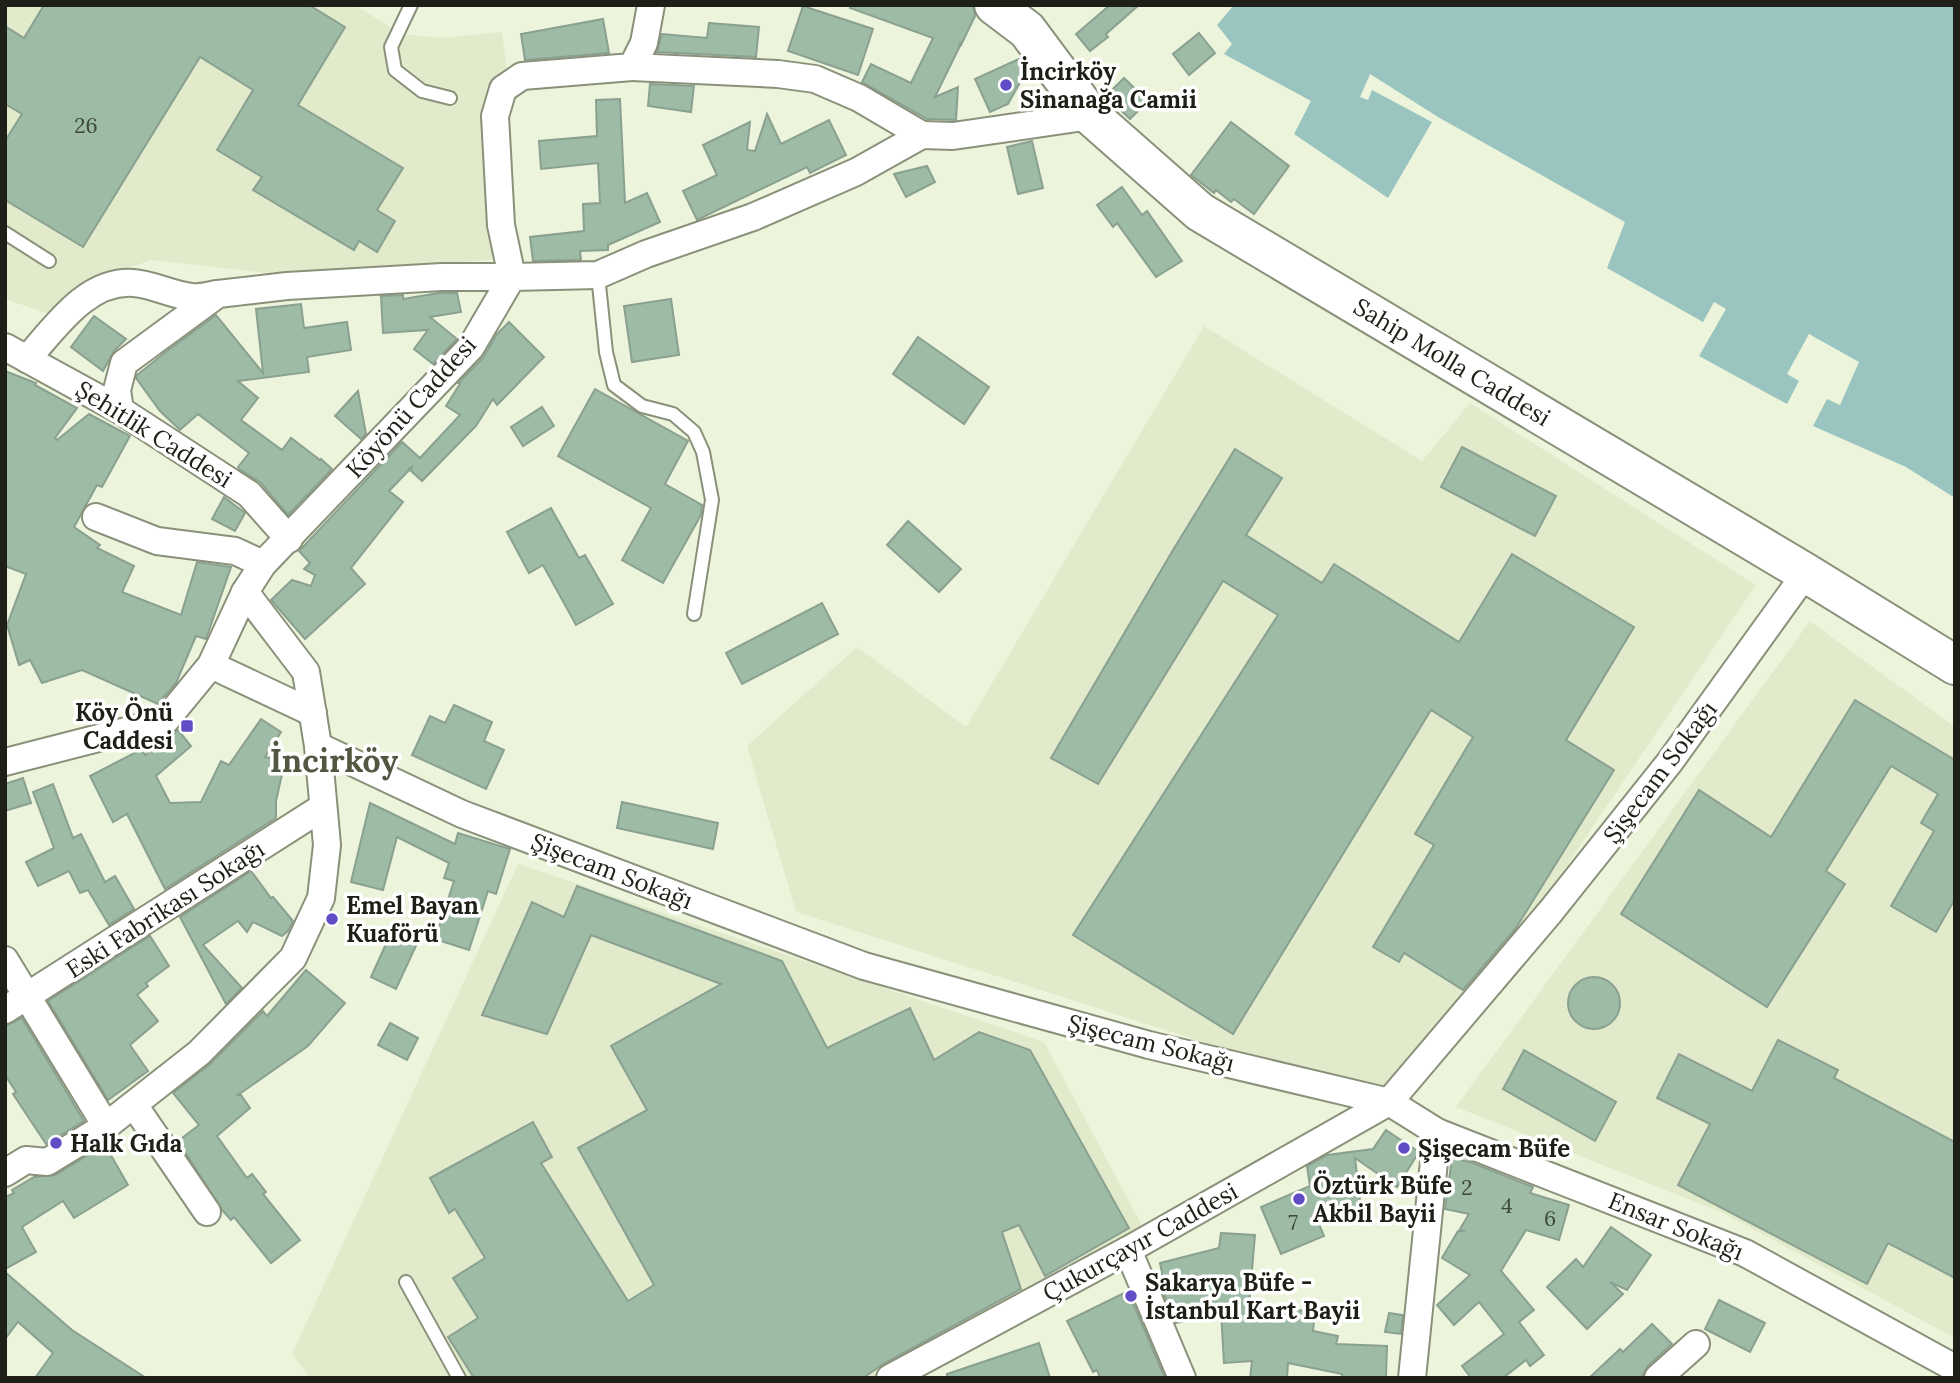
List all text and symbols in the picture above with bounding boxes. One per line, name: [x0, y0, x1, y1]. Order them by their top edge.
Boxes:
place label: İncirköy Sinanağa Camii: [1020, 56, 1197, 115]
marker: İncirköy Sinanağa Camii: [998, 77, 1014, 93]
house number: 26: [74, 112, 98, 139]
street label: Sahip Molla Caddesi: [1348, 291, 1556, 433]
street label: Köyönü Caddesi: [339, 330, 483, 484]
street label: Şehitlik Caddesi: [70, 374, 238, 494]
street label: Şişecam Sokağı: [1596, 695, 1724, 849]
place label: Köy Önü Caddesi: [75, 697, 173, 756]
marker: Köy Önü Caddesi: [179, 718, 195, 734]
district label: İncirköy: [270, 740, 399, 781]
street label: Şişecam Sokağı: [527, 826, 697, 916]
street label: Eski Fabrikası Sokağı: [60, 833, 270, 985]
place label: Emel Bayan Kuaförü: [346, 890, 479, 949]
marker: Emel Bayan Kuaförü: [324, 911, 340, 927]
street label: Şişecam Sokağı: [1064, 1007, 1238, 1079]
place label: Halk Gıda: [70, 1128, 183, 1159]
place label: Şişecam Büfe: [1418, 1133, 1570, 1164]
marker: Halk Gıda: [48, 1135, 64, 1151]
marker: Şişecam Büfe: [1396, 1140, 1412, 1156]
place label: Öztürk Büfe Akbil Bayii: [1313, 1170, 1452, 1229]
house number: 2: [1461, 1174, 1473, 1201]
street label: Çukurçayır Caddesi: [1037, 1176, 1243, 1308]
street label: Ensar Sokağı: [1604, 1185, 1748, 1267]
marker: Öztürk Büfe Akbil Bayii: [1291, 1191, 1307, 1207]
house number: 4: [1501, 1192, 1513, 1219]
house number: 6: [1544, 1205, 1556, 1232]
house number: 7: [1288, 1209, 1298, 1236]
place label: Sakarya Büfe - İstanbul Kart Bayii: [1145, 1267, 1360, 1326]
marker: Sakarya Büfe - İstanbul Kart Bayii: [1123, 1288, 1139, 1304]

